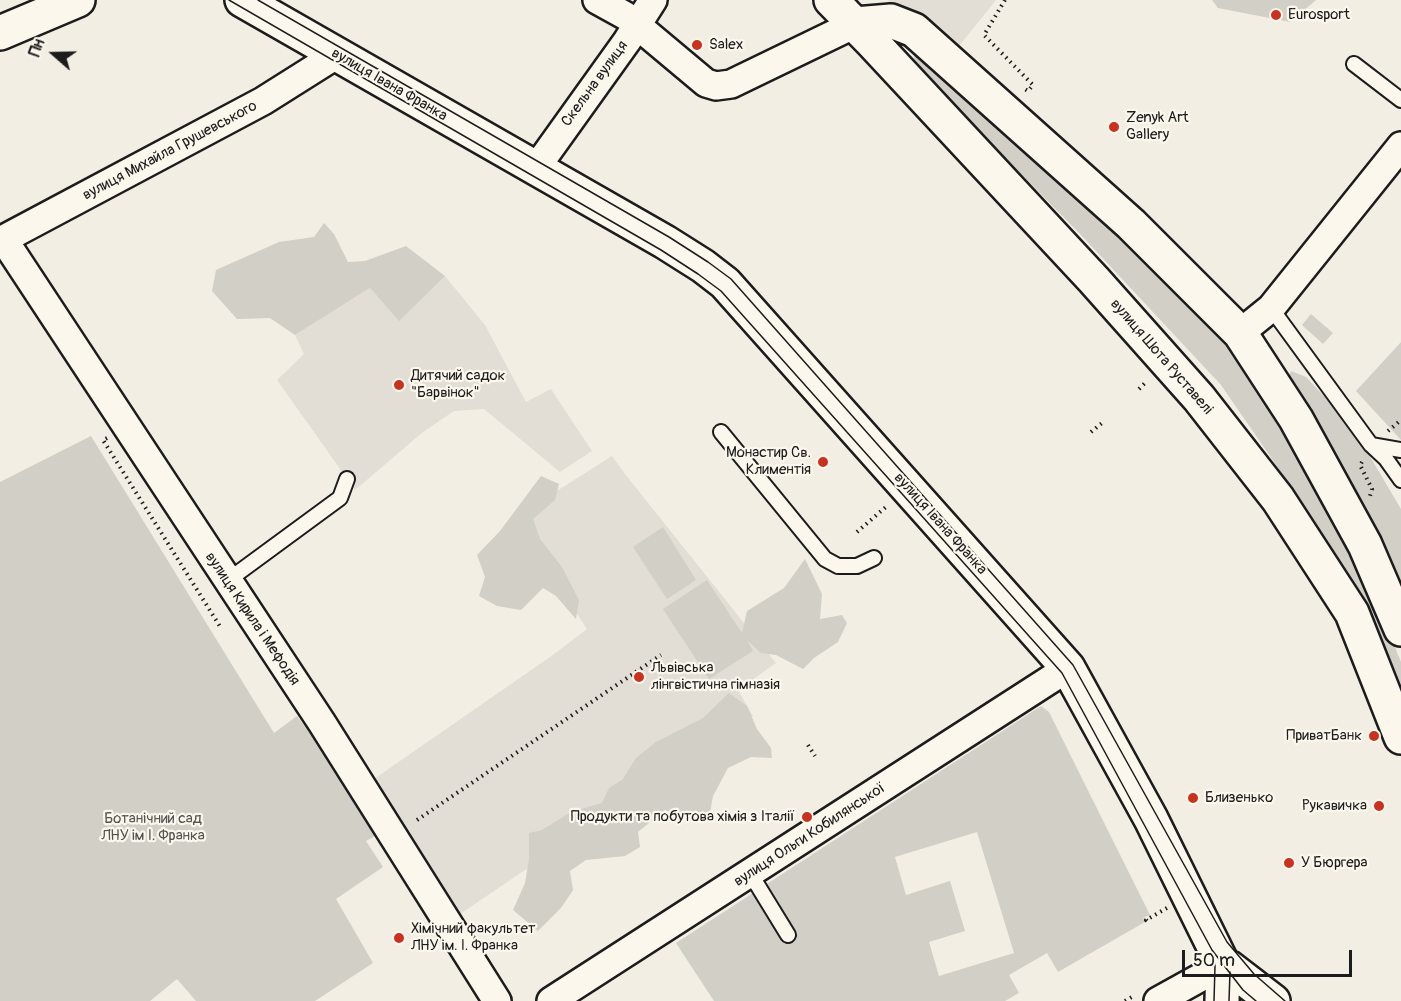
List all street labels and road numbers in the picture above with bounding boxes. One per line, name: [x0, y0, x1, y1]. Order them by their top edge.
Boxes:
street label: Скельна вулиця: [558, 38, 632, 130]
street label: вулиця Івана Франка: [328, 45, 450, 125]
street label: вулиця Михайла Грушевського: [80, 97, 260, 205]
street label: вулиця Шота Руставелі: [1106, 296, 1216, 418]
street label: вулиця Івана Франка: [890, 469, 990, 579]
street label: вулиця Кирила і Мефодія: [201, 549, 303, 689]
street label: вулиця Ольги Кобилянської: [731, 779, 889, 891]

